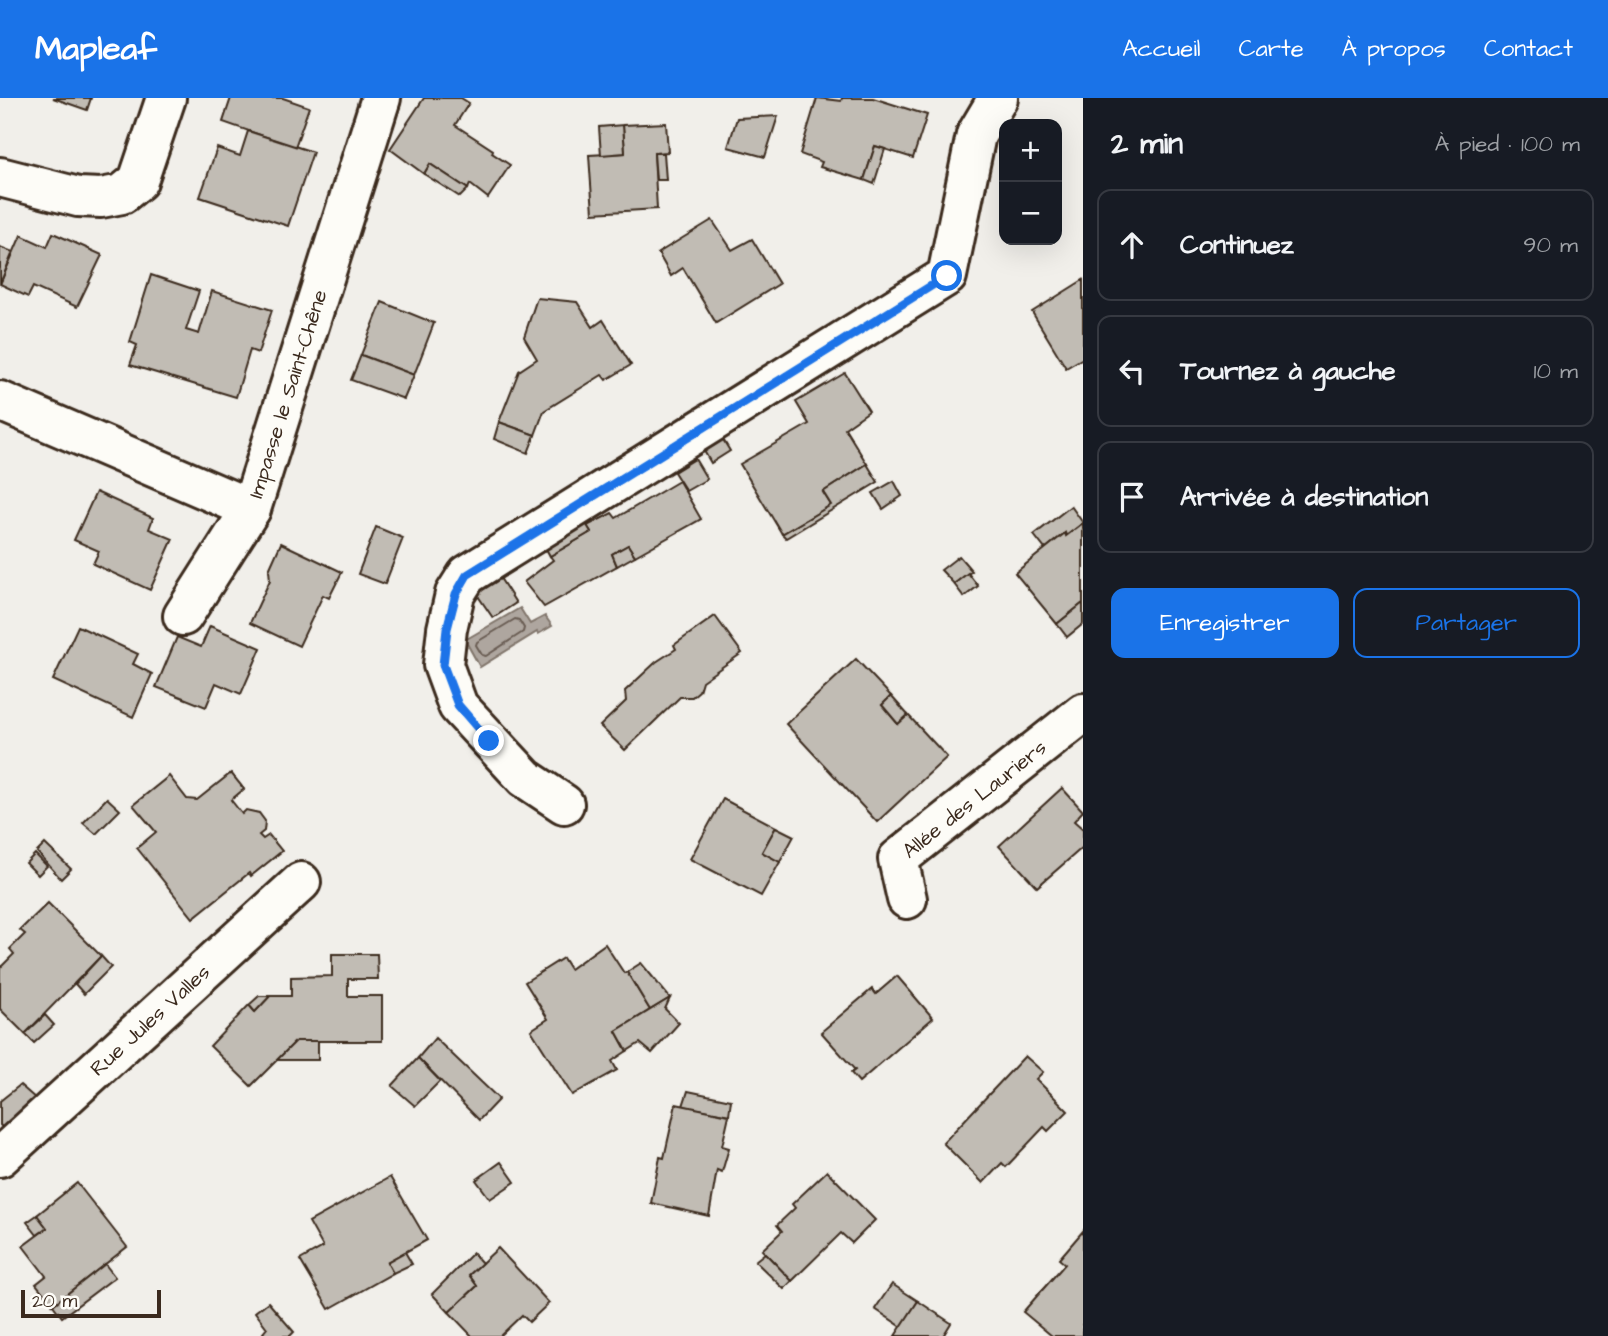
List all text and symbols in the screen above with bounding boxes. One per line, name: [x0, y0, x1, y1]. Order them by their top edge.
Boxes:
text: Mapleaf: [35, 26, 157, 72]
text: Accueil: [1122, 32, 1201, 66]
text: Carte: [1239, 32, 1304, 66]
text: À propos: [1342, 32, 1446, 66]
text: Contact: [1484, 32, 1573, 66]
map controls: [999, 119, 1062, 245]
button: +: [999, 119, 1062, 182]
text: 2 min: [1111, 123, 1183, 165]
text: À pied · 100 m: [1435, 128, 1580, 160]
button: −: [999, 182, 1062, 245]
icon: ahead: [1113, 226, 1151, 264]
text: Continuez: [1180, 227, 1294, 263]
text: 90 m: [1523, 229, 1578, 261]
route start: [931, 260, 962, 291]
street label: Impasse le Saint-Chêne: [241, 286, 334, 502]
icon: left: [1113, 352, 1151, 390]
text: Tournez à gauche: [1180, 353, 1396, 389]
text: 10 m: [1533, 355, 1578, 387]
icon: arrive: [1113, 478, 1151, 516]
text: Arrivée à destination: [1180, 479, 1428, 515]
button: Enregistrer: [1111, 588, 1339, 658]
button: Partager: [1353, 588, 1580, 658]
route end: [473, 725, 504, 756]
street label: Allée des Lauriers: [896, 733, 1052, 865]
street label: Rue Jules Valles: [83, 958, 216, 1082]
scale bar: [21, 1287, 161, 1319]
text: 20 m: [32, 1288, 77, 1315]

